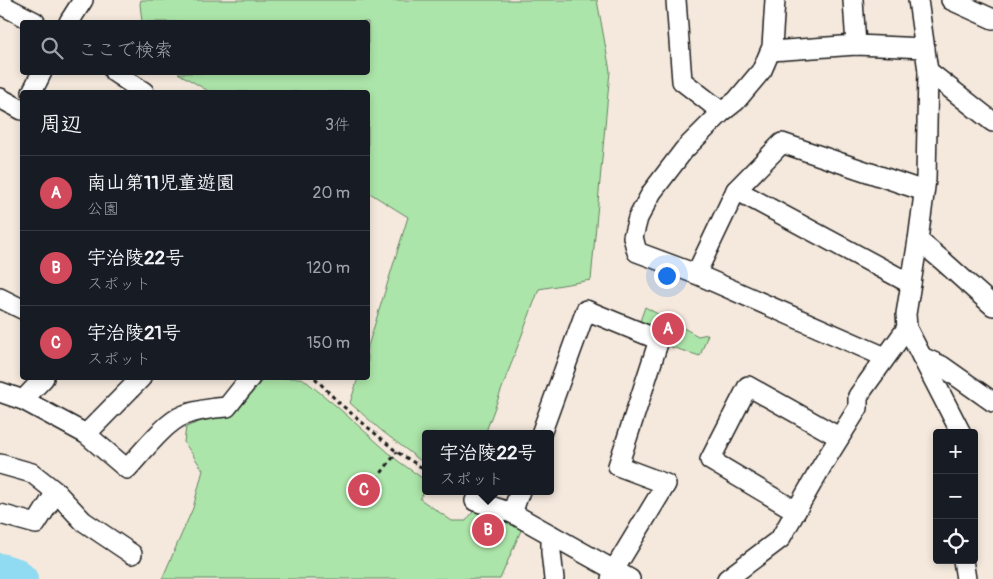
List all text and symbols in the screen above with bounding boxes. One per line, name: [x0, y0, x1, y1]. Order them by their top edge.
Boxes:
search box: [20, 20, 370, 75]
icon: search: [38, 34, 66, 62]
text: ここで検索: [78, 38, 173, 62]
text: 周辺: [40, 111, 82, 138]
text: 3件: [325, 115, 350, 135]
text: 南山第11児童遊園: [87, 171, 235, 195]
text: A: [51, 183, 61, 203]
text: 20 m: [312, 183, 350, 203]
text: 公園: [87, 199, 119, 219]
text: 宇治陵22号: [87, 246, 184, 270]
text: B: [51, 258, 61, 278]
text: 120 m: [306, 258, 350, 278]
your location: [654, 263, 680, 289]
text: スポット: [87, 274, 151, 294]
pin: A: [652, 310, 684, 348]
text: 宇治陵21号: [87, 321, 181, 345]
text: C: [51, 333, 61, 353]
text: 150 m: [306, 333, 350, 353]
text: スポット: [87, 349, 151, 369]
map controls: [933, 429, 978, 564]
button: +: [933, 429, 978, 474]
popup: [422, 430, 554, 495]
text: 宇治陵22号: [439, 441, 537, 465]
text: スポット: [439, 469, 503, 489]
pin: C: [348, 471, 380, 509]
button: −: [933, 474, 978, 519]
pin: B: [472, 511, 504, 549]
button: locate: [933, 519, 978, 564]

